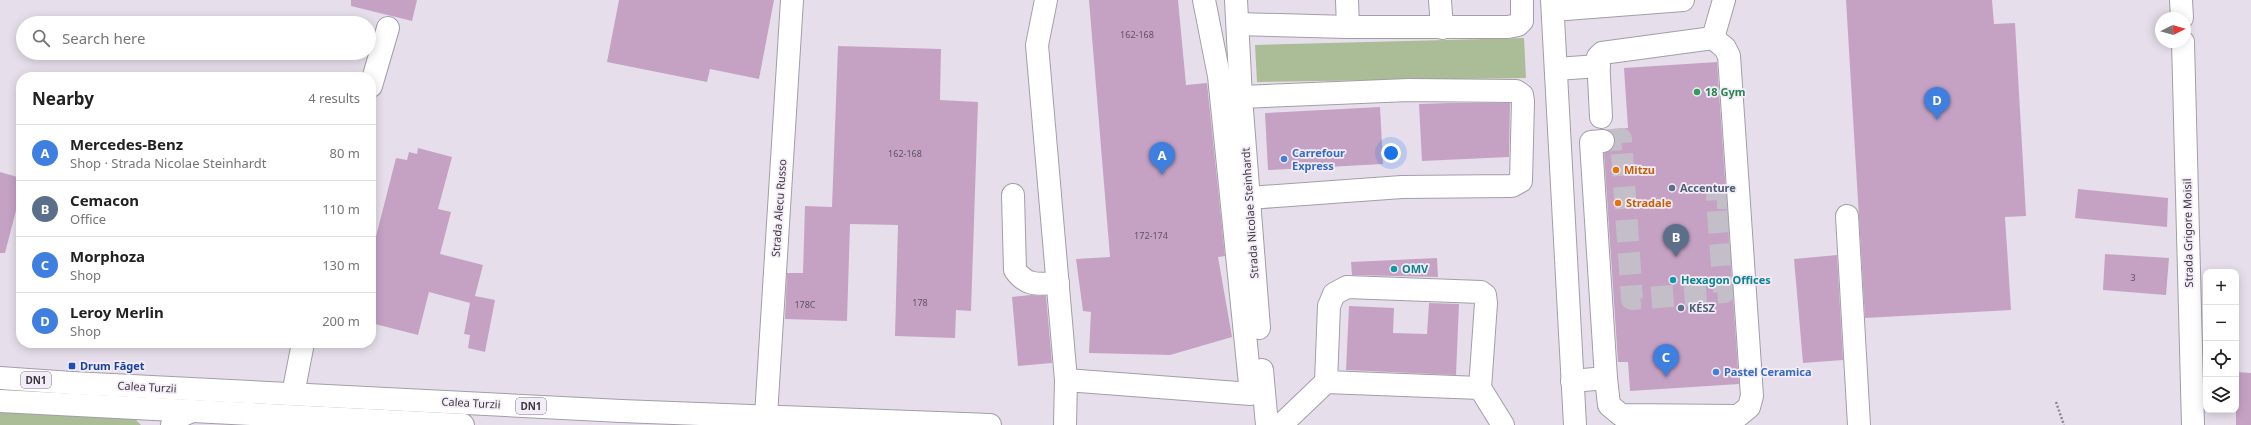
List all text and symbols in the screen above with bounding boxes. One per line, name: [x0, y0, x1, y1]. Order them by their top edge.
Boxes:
north arrow: [2155, 12, 2191, 48]
search box: [16, 16, 376, 60]
icon: search: [30, 27, 52, 49]
text: Search here: [62, 28, 145, 48]
house number: 162-168: [1120, 28, 1154, 41]
place label: 18 Gym: [1705, 84, 1745, 99]
text: Nearby: [32, 87, 94, 110]
marker: 18 Gym: [1692, 87, 1702, 97]
pin: D: [1924, 87, 1950, 120]
text: 4 results: [308, 89, 360, 107]
text: Mercedes-Benz: [70, 134, 183, 154]
pin: A: [1149, 142, 1175, 175]
your location: [1381, 143, 1401, 163]
text: A: [41, 144, 50, 162]
text: 80 m: [330, 144, 360, 162]
place label: Carrefour Express: [1292, 145, 1345, 173]
house number: 162-168: [888, 147, 922, 160]
street label: Strada Nicolae Steinhardt: [1237, 147, 1262, 279]
text: Shop · Strada Nicolae Steinhardt: [70, 154, 267, 172]
marker: Carrefour Express: [1279, 154, 1289, 164]
street label: Strada Alecu Russo: [768, 158, 789, 257]
place label: Mitzu: [1624, 162, 1655, 177]
marker: Mitzu: [1611, 165, 1621, 175]
street label: Strada Grigore Moisil: [2179, 178, 2196, 288]
place label: Accenture: [1680, 180, 1736, 195]
marker: Accenture: [1667, 183, 1677, 193]
text: Cemacon: [70, 190, 139, 210]
place label: Stradale: [1626, 195, 1672, 210]
marker: Stradale: [1613, 198, 1623, 208]
text: B: [41, 200, 49, 218]
text: 110 m: [322, 200, 360, 218]
text: Office: [70, 210, 106, 228]
pin: B: [1663, 224, 1689, 257]
house number: 172-174: [1134, 229, 1168, 242]
text: Morphoza: [70, 246, 145, 266]
text: C: [41, 256, 49, 274]
text: 130 m: [322, 256, 360, 274]
place label: OMV: [1402, 261, 1429, 276]
marker: OMV: [1389, 264, 1399, 274]
text: Shop: [70, 266, 101, 284]
map controls: [2203, 269, 2239, 413]
button: +: [2203, 269, 2239, 305]
house number: 3: [2130, 271, 2136, 284]
place label: Hexagon Offices: [1681, 272, 1771, 287]
marker: Hexagon Offices: [1668, 275, 1678, 285]
house number: 178: [912, 296, 928, 309]
house number: 178C: [794, 298, 816, 311]
place label: KÉSZ: [1689, 300, 1716, 315]
text: Leroy Merlin: [70, 302, 164, 322]
marker: KÉSZ: [1676, 303, 1686, 313]
button: −: [2203, 305, 2239, 341]
text: D: [40, 312, 50, 330]
text: 200 m: [322, 312, 360, 330]
text: Shop: [70, 322, 101, 340]
button: locate: [2203, 341, 2239, 377]
pin: C: [1653, 344, 1679, 377]
place label: Drum Făget: [80, 358, 145, 373]
marker: Drum Făget: [67, 361, 77, 371]
place label: Pastel Ceramica: [1724, 364, 1812, 379]
marker: Pastel Ceramica: [1711, 367, 1721, 377]
road number: DN1: [21, 372, 51, 388]
street label: Calea Turzii: [117, 377, 177, 396]
button: layers: [2203, 377, 2239, 413]
street label: Calea Turzii: [441, 393, 501, 412]
road number: DN1: [516, 398, 546, 414]

